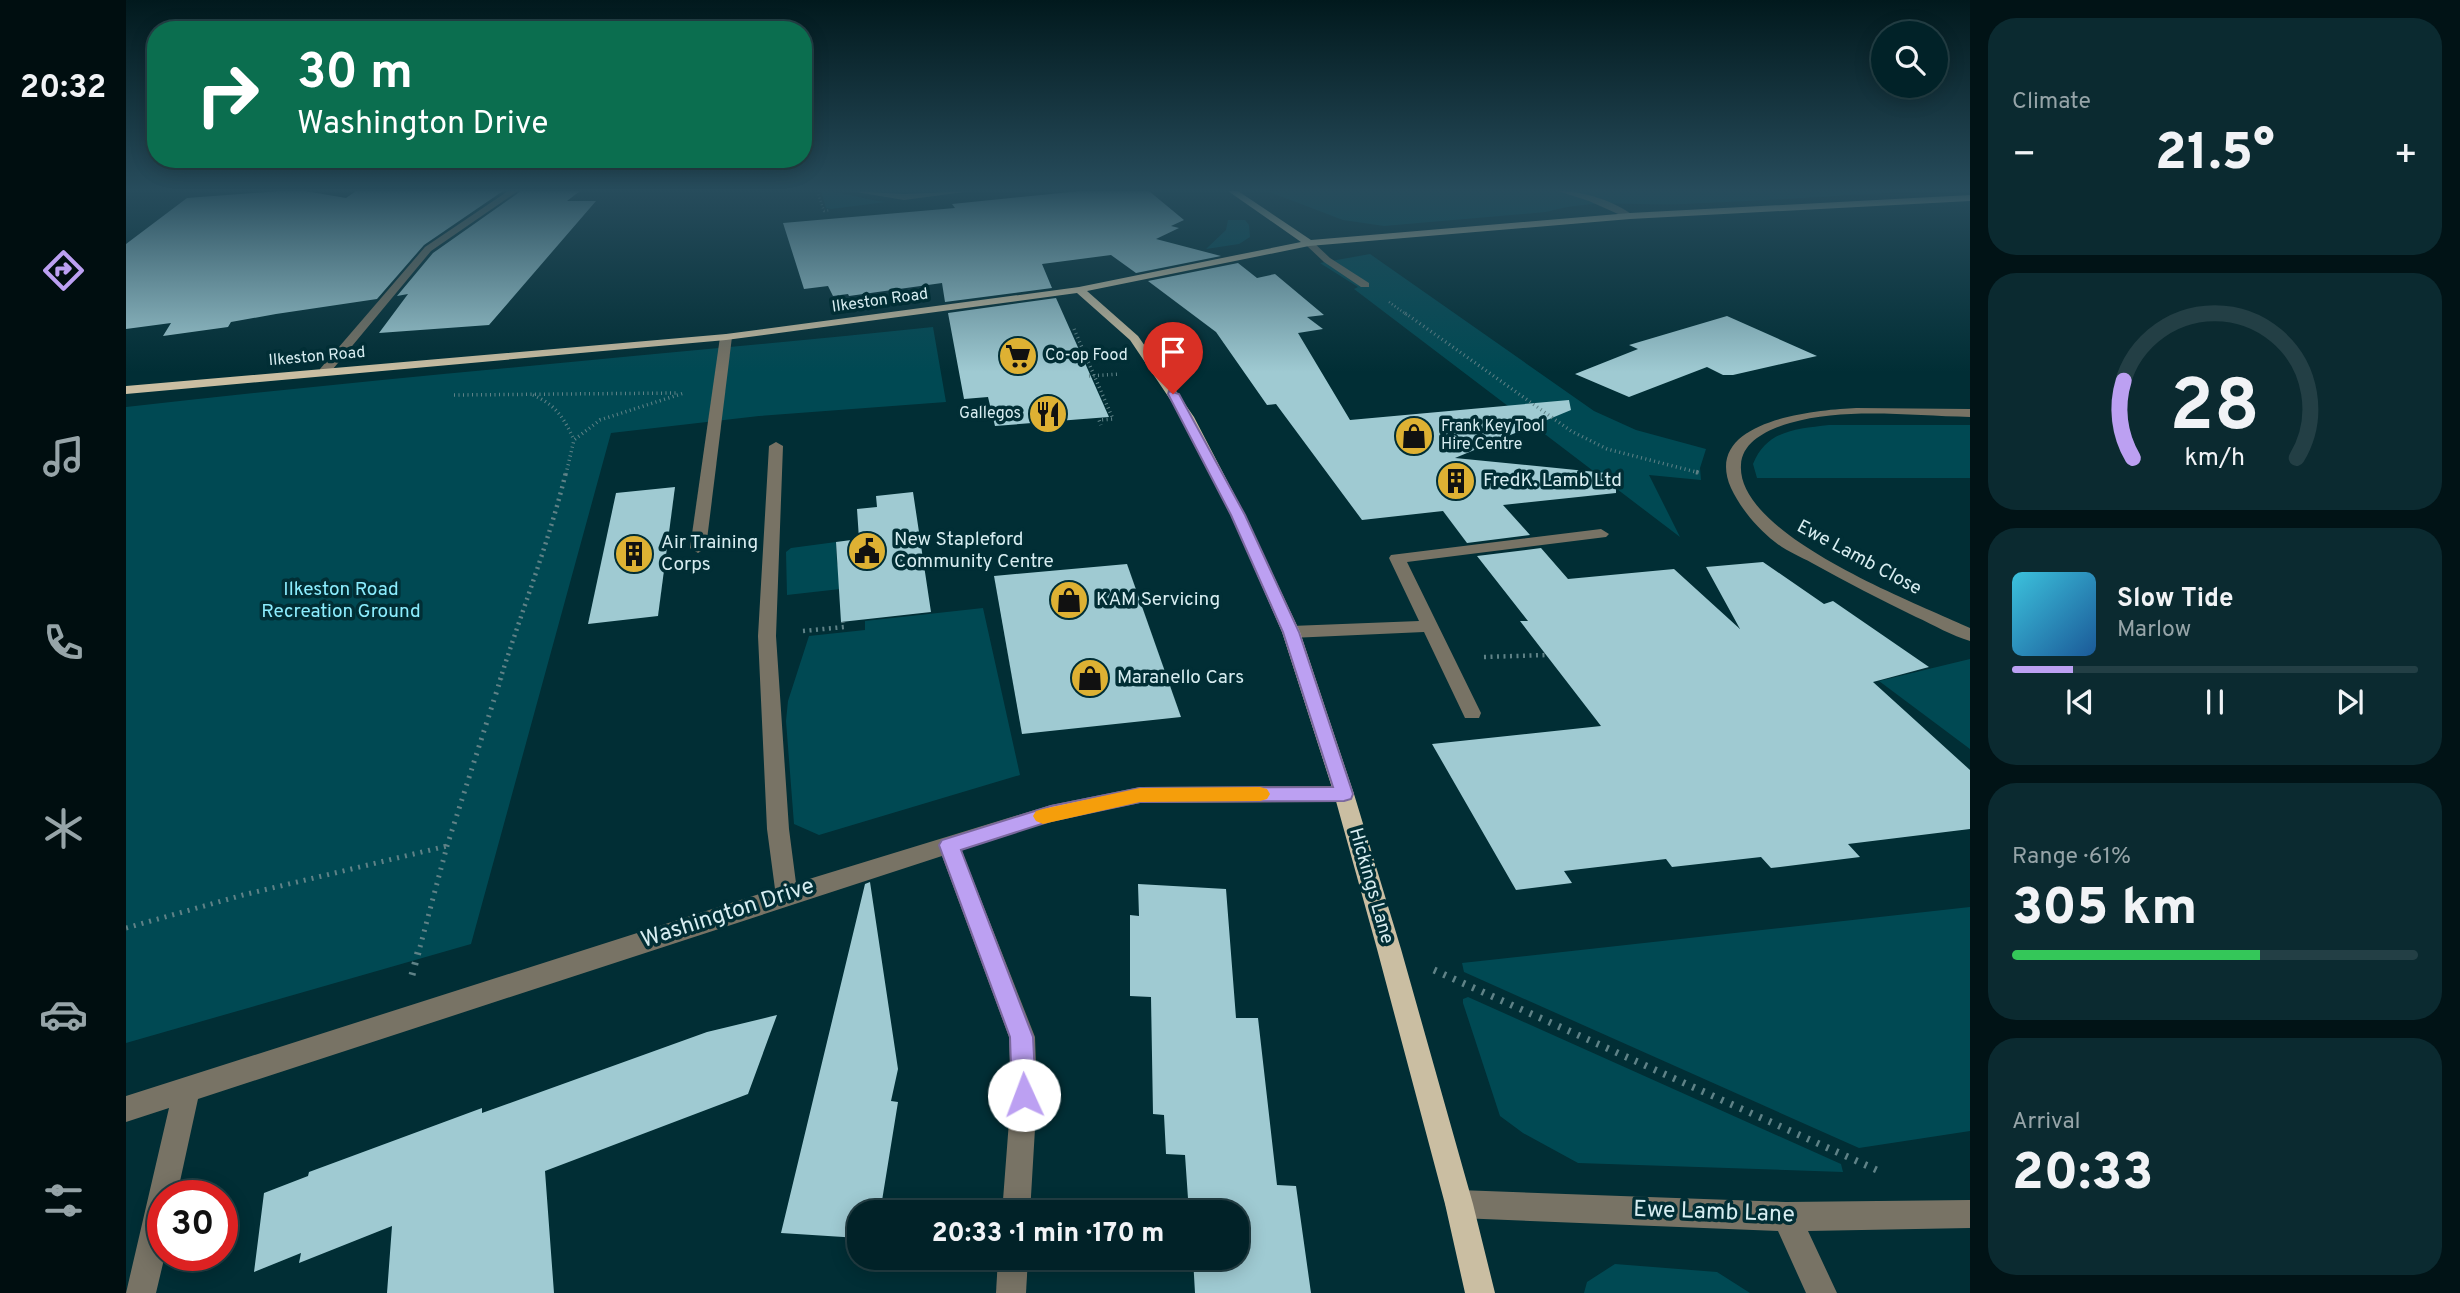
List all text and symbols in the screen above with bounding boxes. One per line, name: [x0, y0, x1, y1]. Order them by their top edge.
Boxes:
map controls: [1871, 21, 1948, 98]
button: search: [1871, 21, 1948, 98]
text: 30 m: [297, 44, 413, 106]
icon: right: [182, 49, 273, 140]
text: 20:32: [20, 69, 106, 109]
text: Climate: [2012, 88, 2091, 117]
text: Washington Drive: [297, 105, 548, 145]
text: 21.5°: [2155, 122, 2275, 188]
text: −: [2012, 132, 2037, 181]
text: +: [2393, 132, 2418, 181]
icon: directions: [39, 246, 88, 295]
street label: Ilkeston Road: [831, 284, 929, 318]
pin: [1143, 322, 1203, 394]
icon: arrive: [1154, 333, 1192, 371]
supermarket icon: Co-op Food: [997, 335, 1039, 377]
street label: Ilkeston Road: [268, 343, 366, 371]
place label: Co-op Food: [1045, 346, 1128, 366]
text: 28: [2170, 364, 2260, 456]
restaurant icon: Gallegos: [1027, 393, 1069, 435]
place label: Gallegos: [959, 404, 1021, 424]
shop icon: Frank Key Tool Hire Centre: [1393, 415, 1435, 457]
place label: Frank Key Tool Hire Centre: [1441, 417, 1545, 455]
icon: music: [39, 432, 88, 481]
text: km/h: [2185, 442, 2245, 474]
building icon: FredK. Lamb Ltd: [1435, 460, 1477, 502]
place label: FredK. Lamb Ltd: [1483, 469, 1622, 493]
street label: Ewe Lamb Close: [1792, 515, 1926, 601]
place label: New Stapleford Community Centre: [894, 528, 1054, 574]
public building icon: New Stapleford Community Centre: [846, 530, 888, 572]
place label: Air Training Corps: [661, 531, 758, 577]
building icon: Air Training Corps: [613, 533, 655, 575]
park label: Ilkeston Road Recreation Ground: [261, 578, 421, 624]
shop icon: KAM Servicing: [1048, 579, 1090, 621]
text: Slow Tide: [2117, 583, 2234, 616]
place label: KAM Servicing: [1096, 588, 1220, 612]
text: Marlow: [2117, 616, 2191, 645]
icon: phone: [39, 618, 88, 667]
shop icon: Maranello Cars: [1069, 657, 1111, 699]
place label: Maranello Cars: [1117, 666, 1244, 690]
icon: previous: [2061, 683, 2099, 721]
icon: pause: [2196, 683, 2234, 721]
icon: next: [2331, 683, 2369, 721]
icon: climate: [39, 804, 88, 853]
street label: Hickings Lane: [1343, 825, 1399, 947]
text: Range · 61%: [2012, 843, 2131, 872]
street label: Washington Drive: [638, 872, 818, 956]
text: 305 km: [2012, 877, 2197, 943]
icon: car: [39, 990, 88, 1039]
position arrow: [987, 1058, 1061, 1132]
text: Arrival: [2012, 1108, 2081, 1137]
text: 20:33: [2012, 1142, 2154, 1208]
icon: filters: [39, 1176, 88, 1225]
speed limit sign: 30: [147, 1180, 238, 1271]
street label: Ewe Lamb Lane: [1633, 1196, 1795, 1230]
text: 20:33 · 1 min · 170 m: [932, 1218, 1164, 1251]

